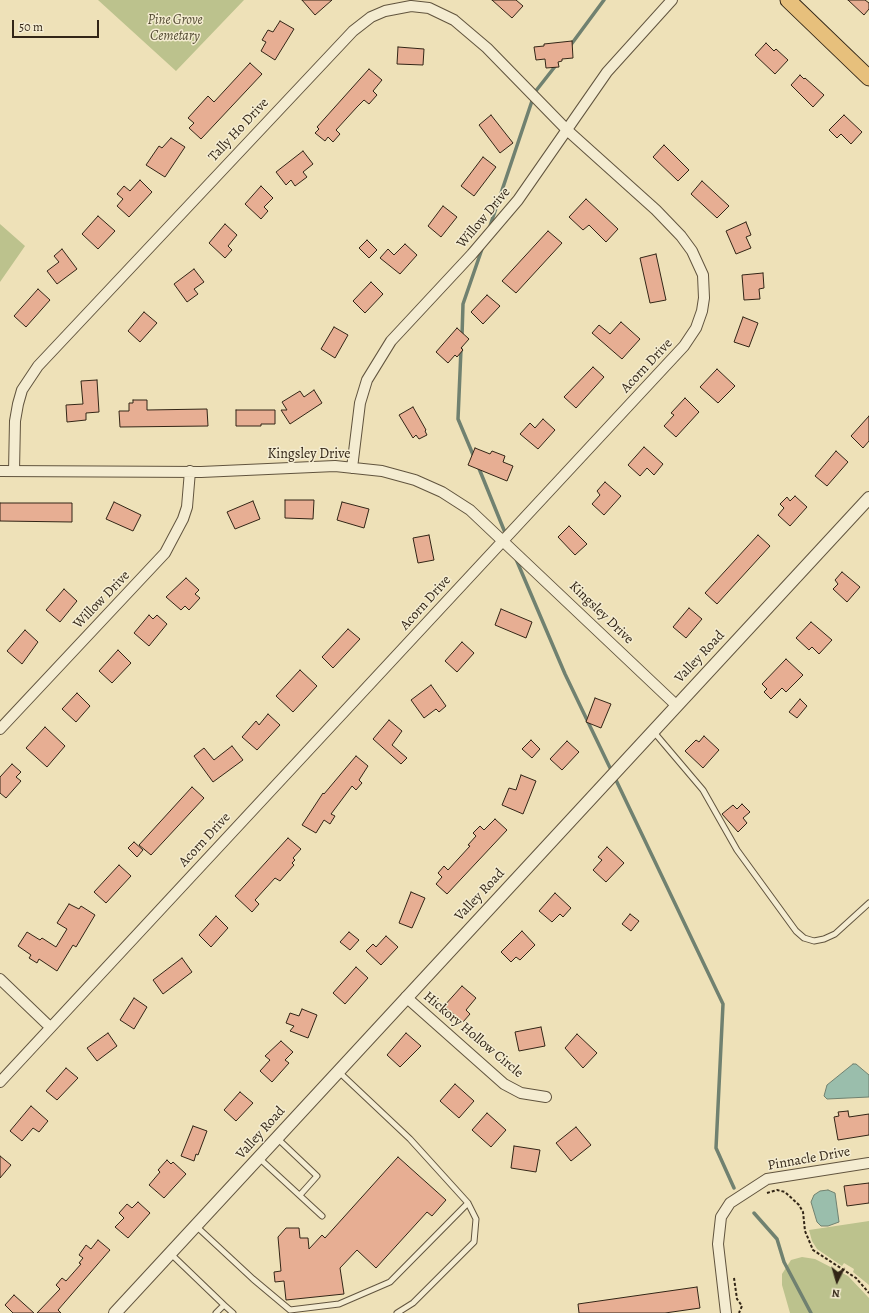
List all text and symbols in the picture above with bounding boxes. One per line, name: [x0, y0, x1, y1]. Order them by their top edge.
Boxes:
scale bar: [14, 12, 101, 38]
park label: Pine Grove Cemetary: [148, 13, 202, 46]
text: 50 m: [19, 19, 43, 35]
street label: Tally Ho Drive: [205, 95, 273, 165]
street label: Willow Drive: [454, 184, 514, 252]
street label: Acorn Drive: [618, 335, 676, 397]
street label: Kingsley Drive: [267, 447, 351, 463]
street label: Willow Drive: [70, 568, 134, 632]
street label: Acorn Drive: [397, 572, 455, 634]
street label: Kingsley Drive: [565, 578, 637, 648]
street label: Valley Road: [672, 627, 728, 687]
street label: Acorn Drive: [176, 809, 234, 871]
street label: Valley Road: [452, 865, 508, 925]
street label: Hickory Hollow Circle: [420, 988, 526, 1082]
street label: Valley Road: [233, 1103, 289, 1163]
street label: Pinnacle Drive: [767, 1144, 851, 1174]
north arrow: [817, 1261, 857, 1301]
text: N: [831, 1286, 841, 1301]

